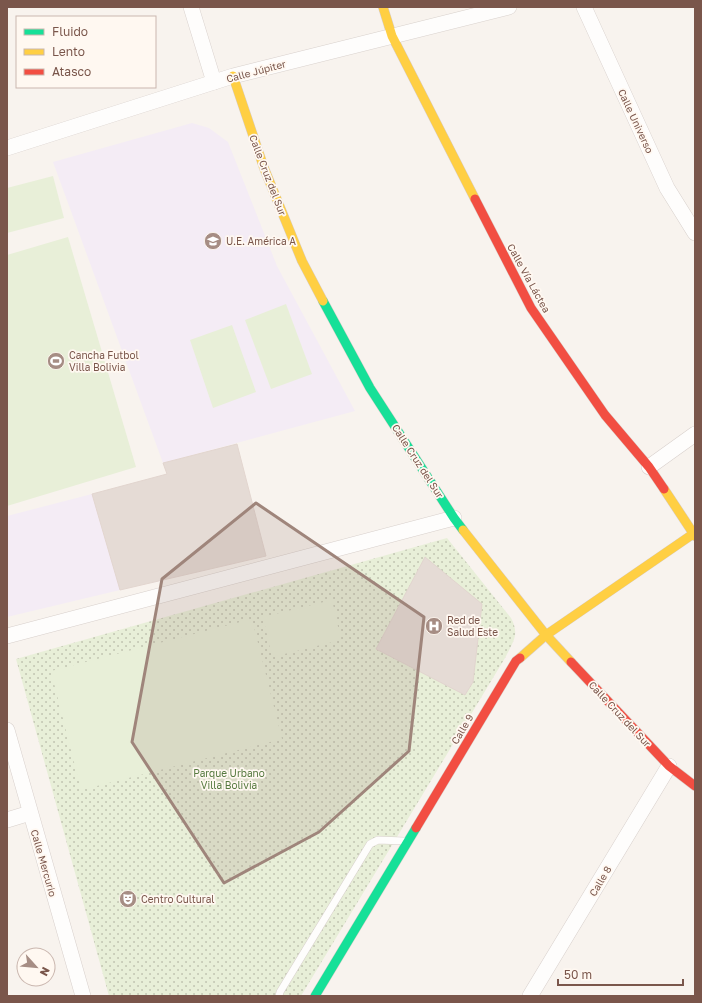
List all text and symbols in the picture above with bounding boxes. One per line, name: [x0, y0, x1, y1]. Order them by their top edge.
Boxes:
legend: [16, 16, 156, 88]
text: Fluido: [52, 24, 88, 39]
text: Lento: [52, 44, 85, 59]
street label: Calle Júpiter: [225, 57, 287, 85]
text: Atasco: [52, 64, 91, 79]
street label: Calle Universo: [616, 87, 656, 155]
street label: Calle Cruz del Sur: [247, 133, 289, 217]
school or university icon: U.E. América A: [203, 231, 223, 251]
place label: U.E. América A: [226, 235, 296, 247]
street label: Calle Vía Láctea: [505, 241, 553, 315]
place label: Cancha Futbol Villa Bolivia: [69, 349, 139, 373]
sports icon: Cancha Futbol Villa Bolivia: [46, 351, 66, 371]
street label: Calle Cruz del Sur: [390, 422, 446, 500]
place label: Red de Salud Este: [447, 614, 498, 638]
hospital icon: Red de Salud Este: [424, 616, 444, 636]
street label: Calle Cruz del Sur: [586, 679, 654, 749]
street label: Calle 9: [448, 712, 476, 746]
park label: Parque Urbano Villa Bolivia: [193, 767, 265, 791]
street label: Calle Mercurio: [29, 828, 59, 898]
street label: Calle 8: [586, 864, 614, 898]
theatre icon: Centro Cultural: [118, 889, 138, 909]
place label: Centro Cultural: [141, 893, 215, 905]
north arrow: [16, 947, 56, 987]
scale bar: [558, 961, 683, 987]
text: N: [38, 965, 53, 978]
text: 50 m: [564, 967, 592, 982]

